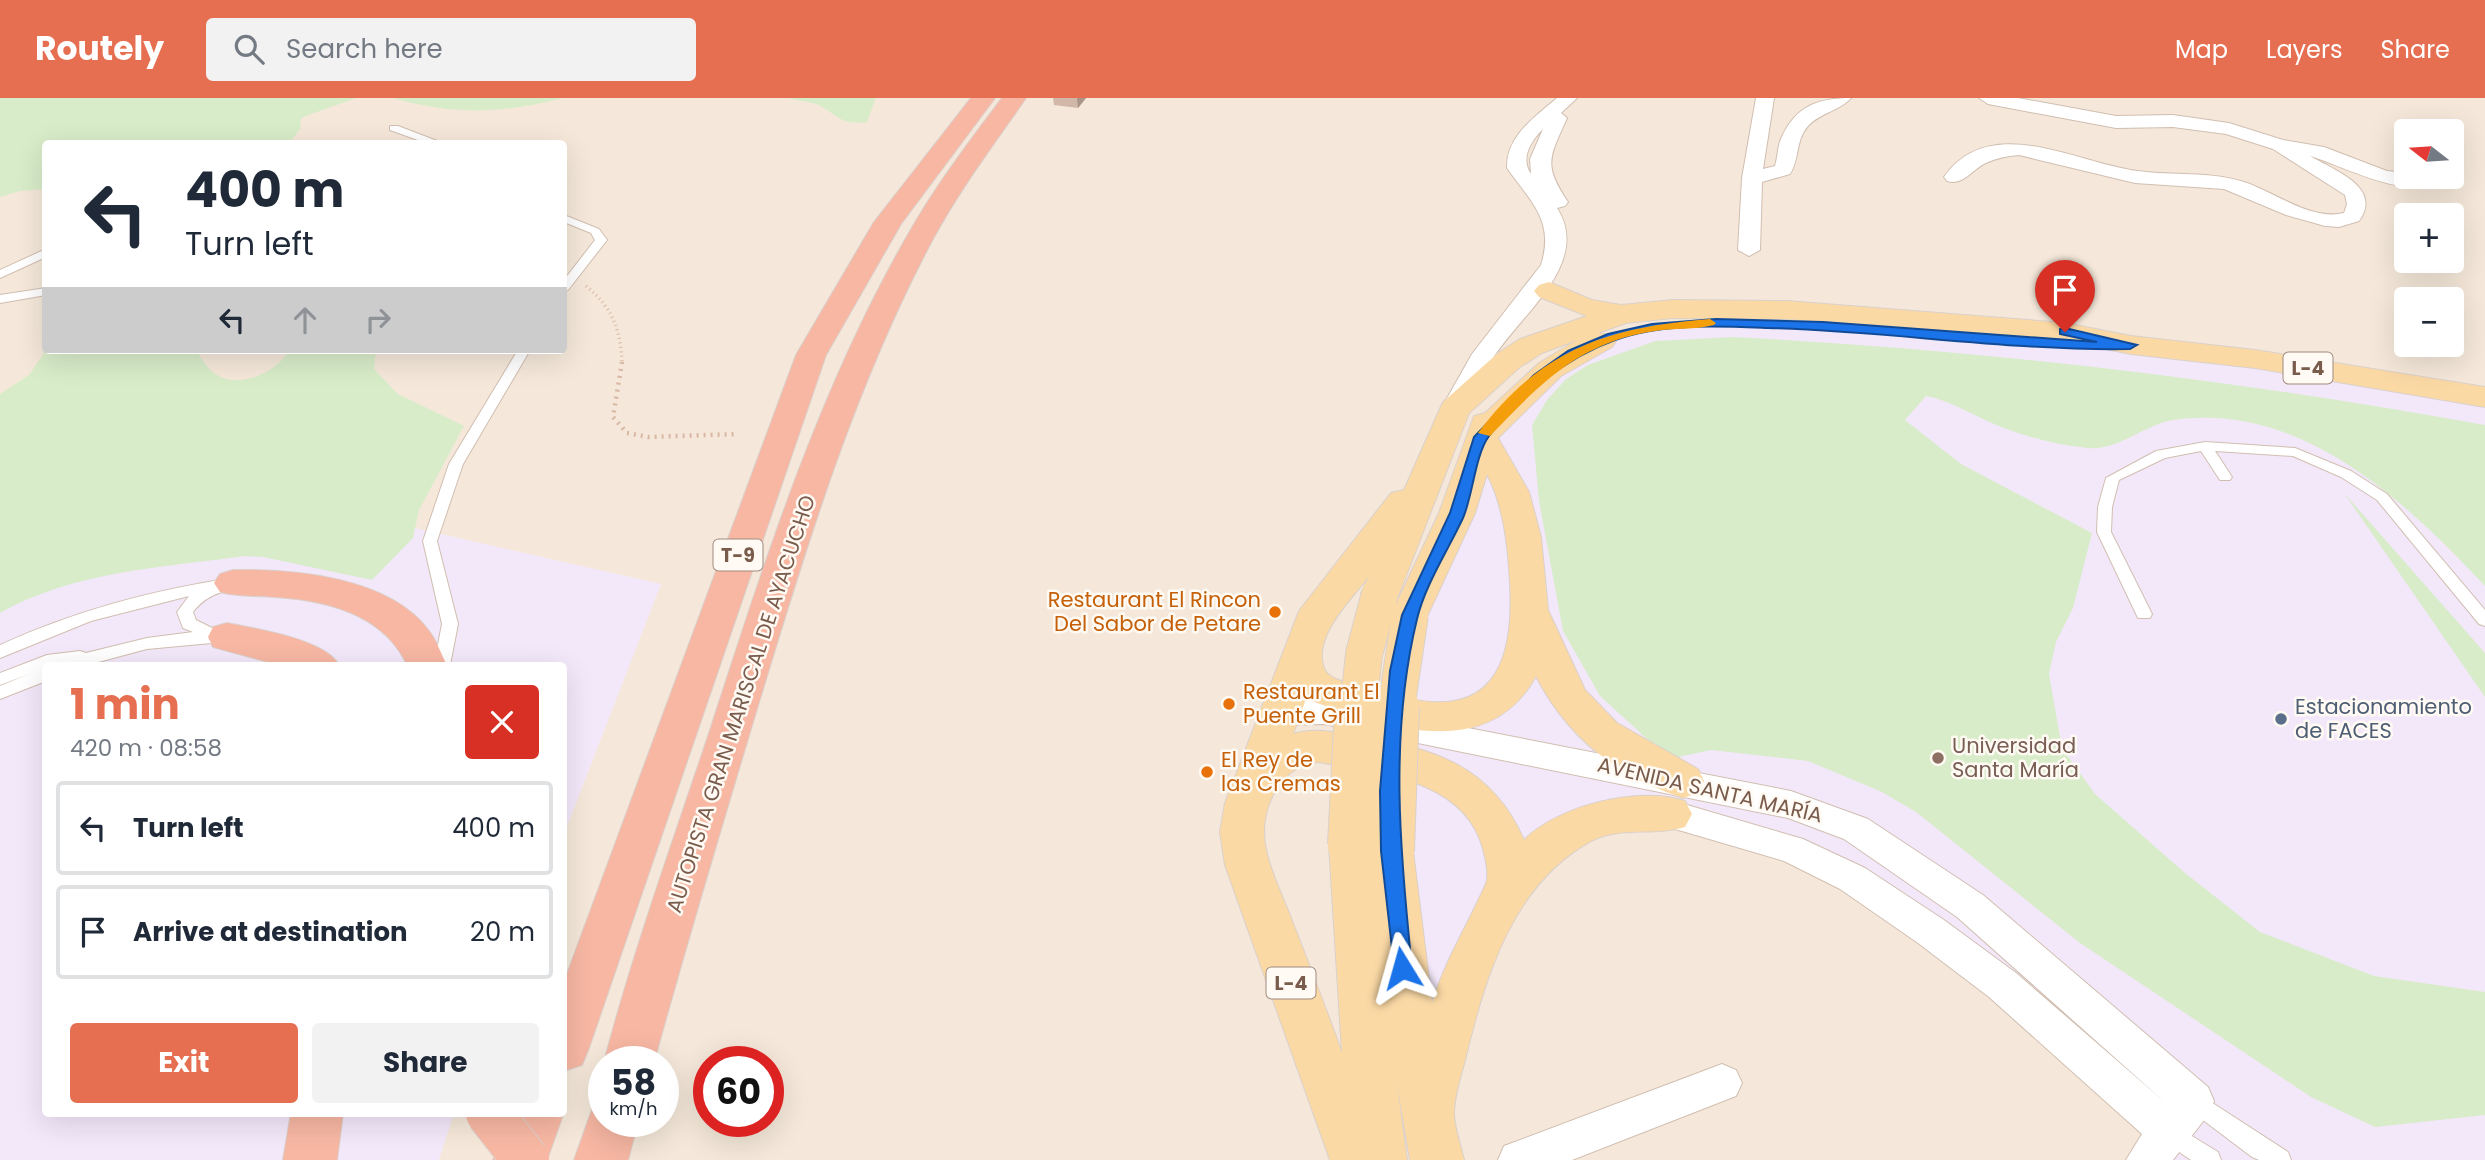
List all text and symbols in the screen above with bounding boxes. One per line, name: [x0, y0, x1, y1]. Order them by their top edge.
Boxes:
search box: [206, 18, 696, 81]
text: Routely: [35, 25, 164, 72]
icon: search: [230, 30, 268, 68]
text: Search here: [286, 31, 443, 67]
text: Map: [2175, 33, 2228, 66]
text: Layers: [2266, 33, 2342, 66]
text: Share: [2380, 33, 2450, 66]
north arrow: [2394, 119, 2464, 189]
map controls: [2394, 119, 2464, 357]
text: 400 m: [185, 156, 344, 224]
icon: left: [70, 168, 161, 259]
button: +: [2394, 203, 2464, 273]
text: Turn left: [185, 221, 314, 266]
pin: [2035, 260, 2095, 332]
icon: arrive: [2046, 271, 2084, 309]
button: −: [2394, 287, 2464, 357]
icon: left: [213, 301, 251, 339]
icon: ahead: [286, 301, 324, 339]
icon: right: [359, 301, 397, 339]
road number: L-4: [2284, 352, 2332, 384]
street label: AUTOPISTA GRAN MARISCAL DE AYACUCHO: [659, 491, 822, 916]
road number: T-9: [714, 540, 762, 570]
place label: Restaurant El Rincon Del Sabor de Petare: [1048, 585, 1261, 638]
marker: Restaurant El Rincon Del Sabor de Petare: [1267, 604, 1283, 620]
text: 1 min: [70, 675, 180, 734]
place label: Restaurant El Puente Grill: [1243, 677, 1380, 730]
button: close: [465, 685, 539, 759]
place label: Estacionamiento de FACES: [2295, 692, 2472, 745]
marker: Restaurant El Puente Grill: [1221, 696, 1237, 712]
marker: Estacionamiento de FACES: [2273, 711, 2289, 727]
place label: Universidad Santa María: [1952, 731, 2079, 784]
text: 420 m · 08:58: [70, 732, 222, 764]
place label: El Rey de las Cremas: [1221, 745, 1341, 798]
street label: AVENIDA SANTA MARÍA: [1595, 749, 1826, 830]
marker: Universidad Santa María: [1930, 750, 1946, 766]
marker: El Rey de las Cremas: [1199, 764, 1215, 780]
icon: left: [74, 809, 112, 847]
text: Turn left: [133, 810, 244, 846]
text: 400 m: [452, 810, 535, 846]
icon: arrive: [74, 913, 112, 951]
text: Arrive at destination: [133, 914, 408, 950]
text: 20 m: [470, 914, 535, 950]
position arrow: [1365, 931, 1439, 1005]
road number: L-4: [1266, 968, 1316, 998]
button: Exit: [70, 1023, 298, 1103]
button: Share: [312, 1023, 539, 1103]
speed limit sign: 60: [693, 1046, 784, 1137]
text: 58: [611, 1058, 656, 1107]
text: km/h: [610, 1096, 657, 1121]

